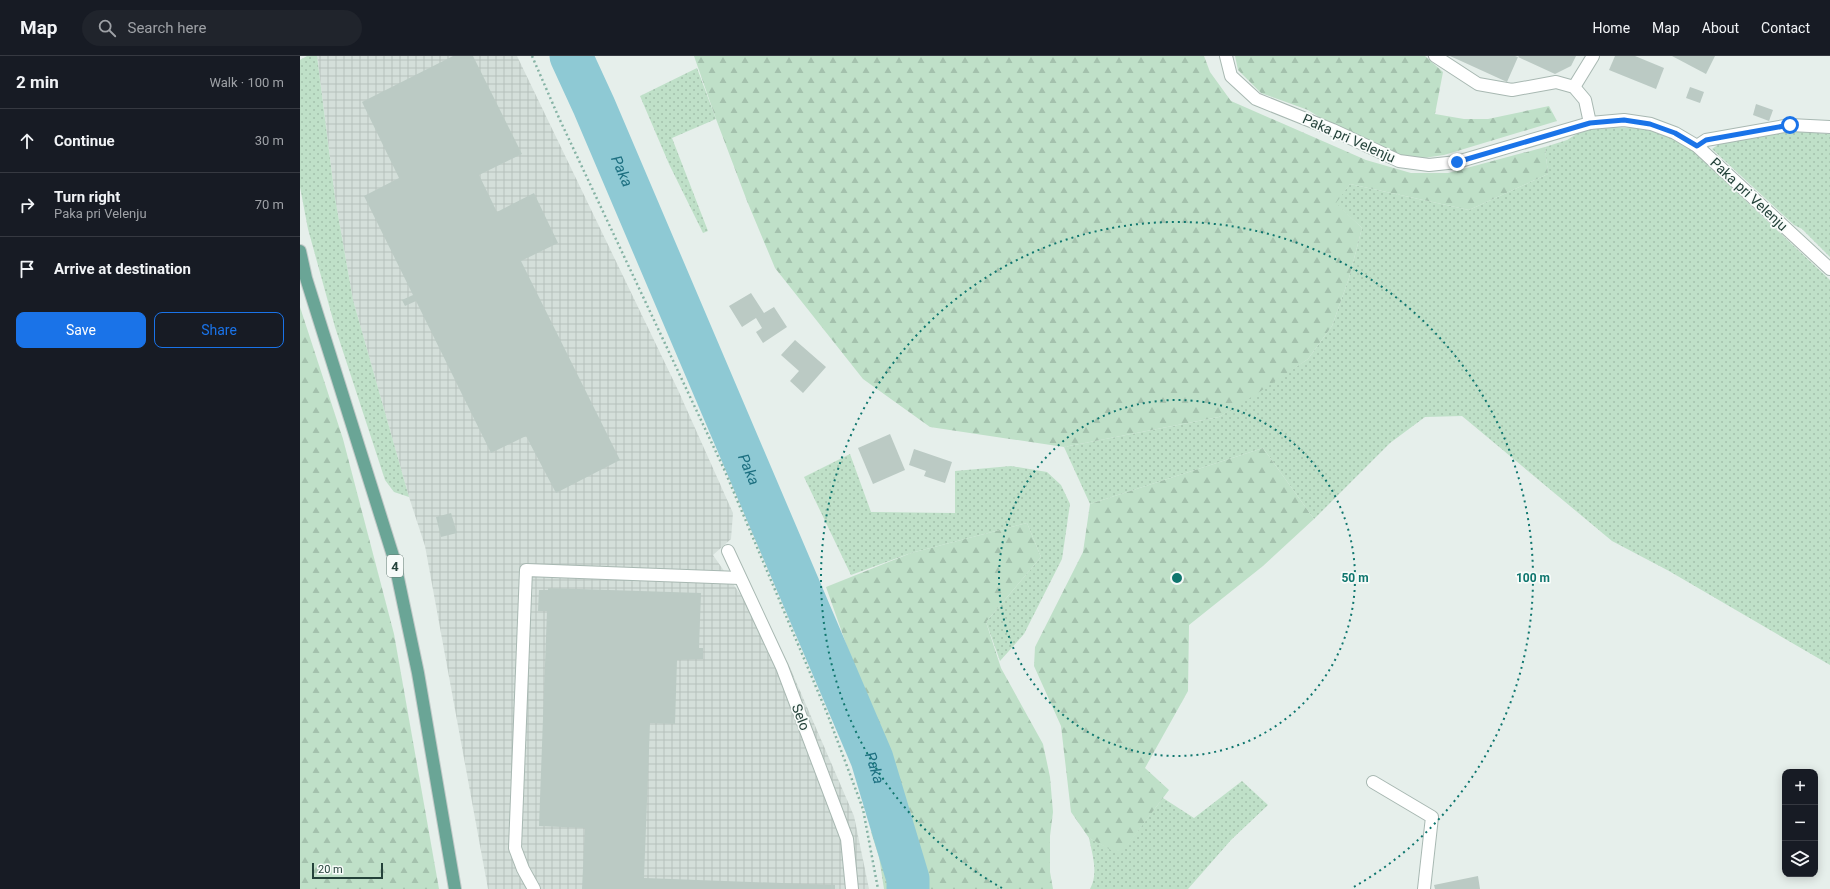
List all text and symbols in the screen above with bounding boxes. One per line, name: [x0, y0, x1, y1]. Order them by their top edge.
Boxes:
search box: [82, 10, 362, 46]
text: Map: [20, 16, 58, 39]
icon: search: [96, 17, 118, 39]
text: Search here: [128, 19, 206, 37]
text: Home: [1592, 20, 1630, 36]
text: Map: [1652, 20, 1680, 36]
text: About: [1702, 20, 1739, 36]
text: Contact: [1761, 20, 1810, 36]
text: 2 min: [16, 72, 59, 92]
text: Walk · 100 m: [209, 75, 284, 90]
street label: Paka pri Velenju: [1300, 110, 1398, 166]
route start: [1781, 116, 1799, 134]
icon: ahead: [16, 130, 38, 152]
text: Continue: [54, 132, 115, 150]
text: 30 m: [255, 133, 284, 148]
water label: Paka: [607, 153, 636, 190]
route end: [1448, 153, 1466, 171]
street label: Paka pri Velenju: [1707, 154, 1791, 234]
text: Turn right: [54, 188, 120, 206]
icon: right: [16, 194, 38, 216]
text: 70 m: [255, 197, 284, 212]
text: Paka pri Velenju: [54, 206, 147, 221]
icon: arrive: [16, 258, 38, 280]
text: Arrive at destination: [54, 260, 191, 278]
button: Save: [16, 312, 146, 348]
button: Share: [154, 312, 284, 348]
water label: Paka: [734, 451, 763, 488]
road number: 4: [387, 555, 403, 577]
centre of rings: [1170, 571, 1184, 585]
text: 50 m: [1341, 571, 1369, 585]
text: 100 m: [1516, 571, 1550, 585]
street label: Selo: [789, 701, 813, 733]
water label: Paka: [861, 749, 888, 786]
map controls: [1782, 769, 1818, 877]
button: +: [1782, 769, 1818, 805]
button: −: [1782, 805, 1818, 841]
button: layers: [1782, 841, 1818, 877]
scale bar: [312, 861, 383, 880]
text: 20 m: [318, 863, 343, 876]

